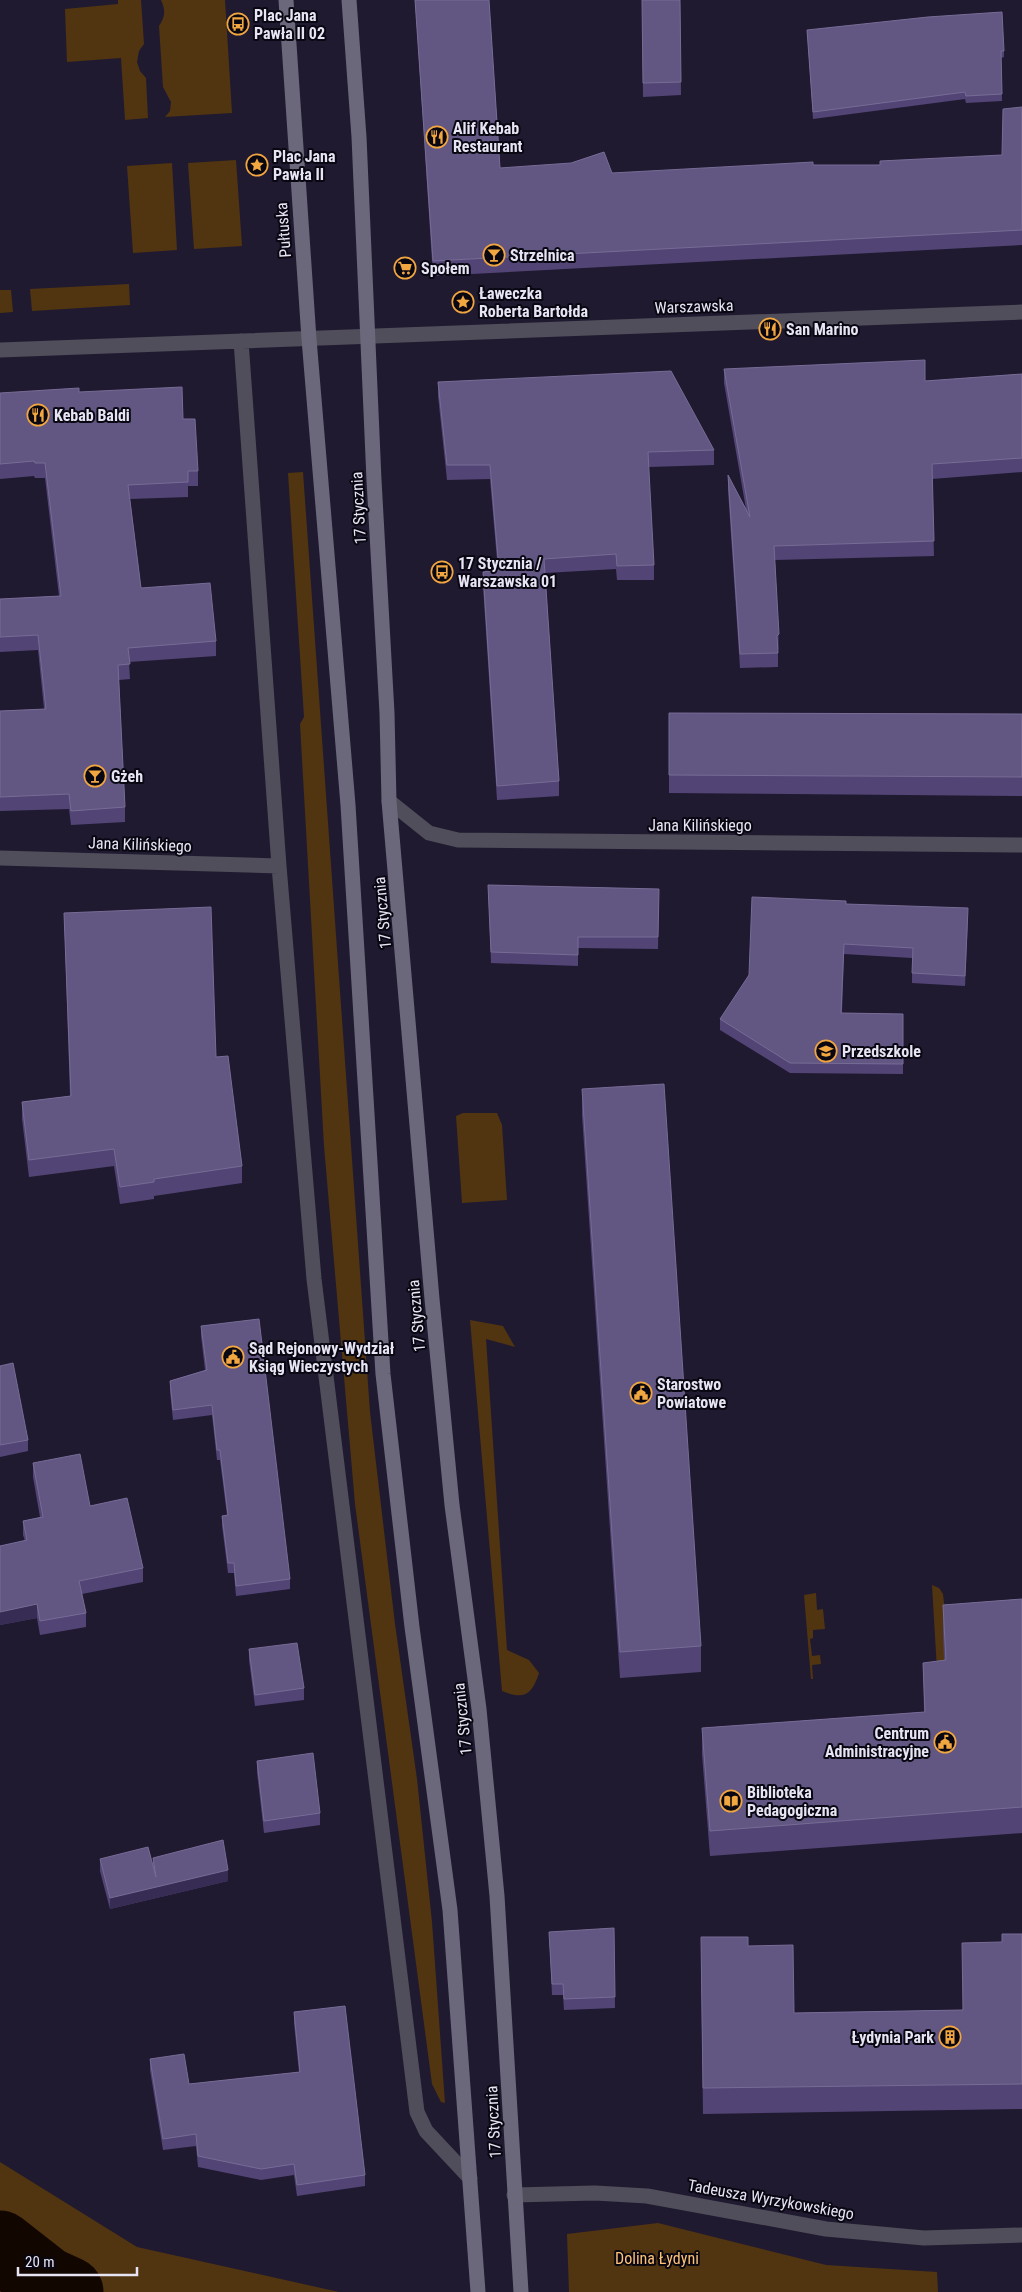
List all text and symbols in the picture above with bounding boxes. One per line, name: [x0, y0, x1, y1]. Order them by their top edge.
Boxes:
place label: Plac Jana Pawła II 02: [254, 6, 325, 43]
bus stop icon: Plac Jana Pawła II 02: [226, 12, 250, 36]
place label: Alif Kebab Restaurant: [453, 119, 523, 156]
restaurant icon: Alif Kebab Restaurant: [425, 125, 449, 149]
place label: Plac Jana Pawła II: [273, 147, 336, 184]
place icon: Plac Jana Pawła II: [245, 153, 269, 177]
street label: Pułtuska: [272, 202, 295, 258]
bar icon: Strzelnica: [482, 243, 506, 267]
place label: Strzelnica: [510, 246, 575, 265]
supermarket icon: Społem: [393, 256, 417, 280]
place label: Społem: [421, 259, 470, 278]
place label: Ławeczka Roberta Bartołda: [479, 284, 589, 321]
place icon: Ławeczka Roberta Bartołda: [451, 290, 475, 314]
street label: Warszawska: [654, 296, 734, 317]
restaurant icon: San Marino: [758, 317, 782, 341]
place label: San Marino: [786, 320, 859, 339]
restaurant icon: Kebab Baldi: [26, 403, 50, 427]
place label: Kebab Baldi: [54, 406, 130, 425]
street label: 17 Stycznia: [347, 471, 370, 545]
place label: 17 Stycznia / Warszawska 01: [458, 554, 557, 591]
bus stop icon: 17 Stycznia / Warszawska 01: [430, 560, 454, 584]
bar icon: Gżeh: [83, 764, 107, 788]
place label: Gżeh: [111, 767, 143, 786]
street label: Jana Kilińskiego: [648, 816, 752, 835]
street label: Jana Kilińskiego: [88, 833, 192, 856]
street label: 17 Stycznia: [370, 876, 395, 950]
school or university icon: Przedszkole: [814, 1039, 838, 1063]
place label: Przedszkole: [842, 1042, 921, 1061]
street label: 17 Stycznia: [404, 1279, 429, 1353]
place label: Sąd Rejonowy-Wydział Ksiąg Wieczystych: [249, 1339, 395, 1376]
public building icon: Sąd Rejonowy-Wydział Ksiąg Wieczystych: [221, 1345, 245, 1369]
place label: Starostwo Powiatowe: [657, 1375, 726, 1412]
public building icon: Starostwo Powiatowe: [629, 1381, 653, 1405]
street label: 17 Stycznia: [449, 1682, 476, 1756]
place label: Centrum Administracyjne: [825, 1724, 929, 1761]
public building icon: Centrum Administracyjne: [933, 1730, 957, 1754]
place label: Biblioteka Pedagogiczna: [747, 1783, 838, 1820]
library icon: Biblioteka Pedagogiczna: [719, 1789, 743, 1813]
building icon: Łydynia Park: [938, 2025, 962, 2049]
place label: Łydynia Park: [851, 2028, 934, 2047]
street label: 17 Stycznia: [482, 2085, 505, 2159]
street label: Tadeusza Wyrzykowskiego: [686, 2175, 856, 2223]
scale bar: [18, 2244, 136, 2276]
park label: Dolina Łydyni: [615, 2249, 699, 2268]
text: 20 m: [25, 2253, 55, 2271]

